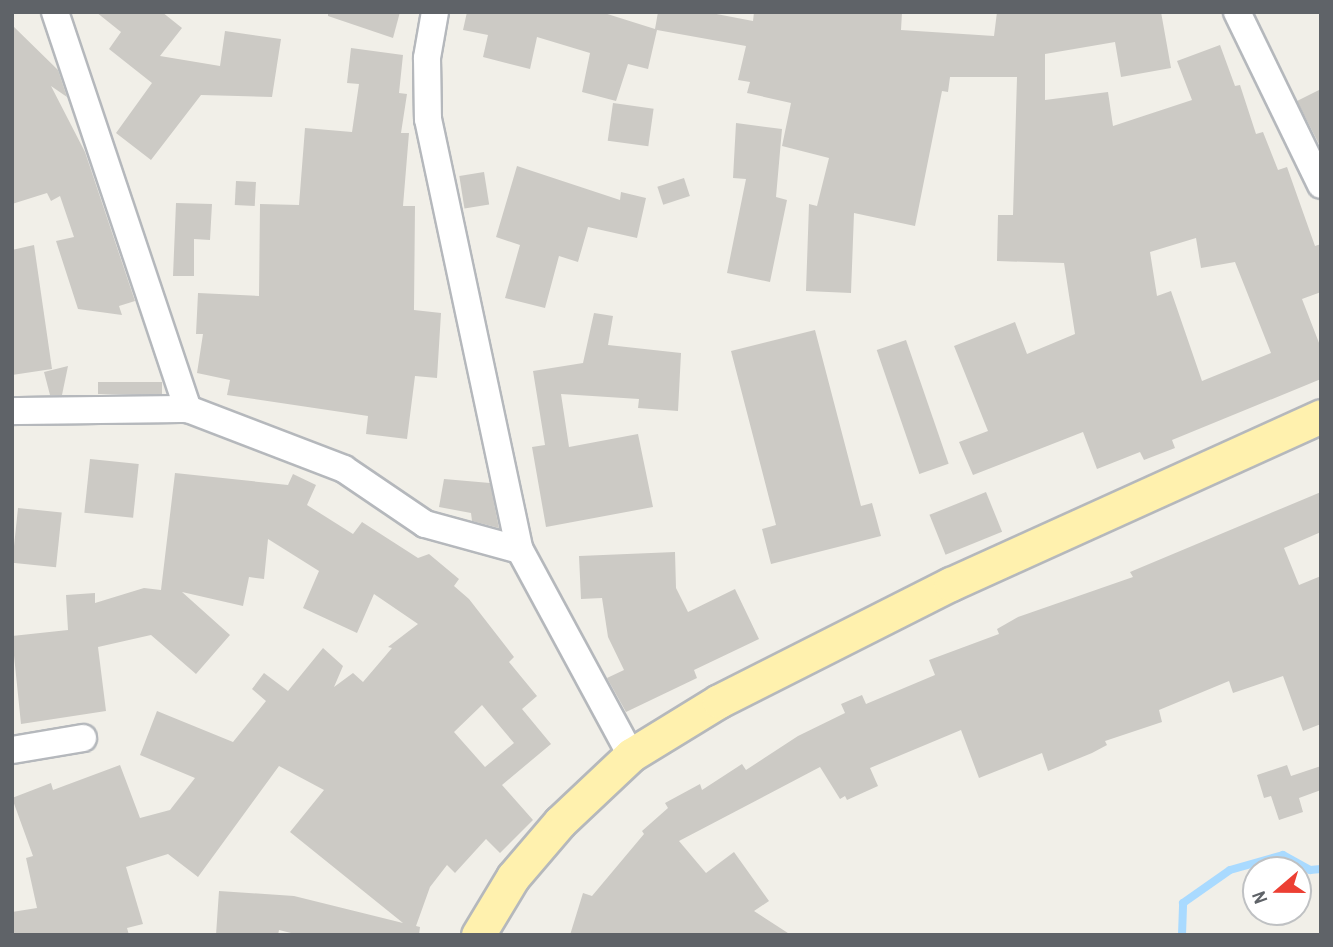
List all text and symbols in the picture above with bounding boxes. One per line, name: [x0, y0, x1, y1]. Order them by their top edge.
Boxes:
north arrow: [1242, 856, 1312, 926]
text: N: [1245, 888, 1273, 907]

